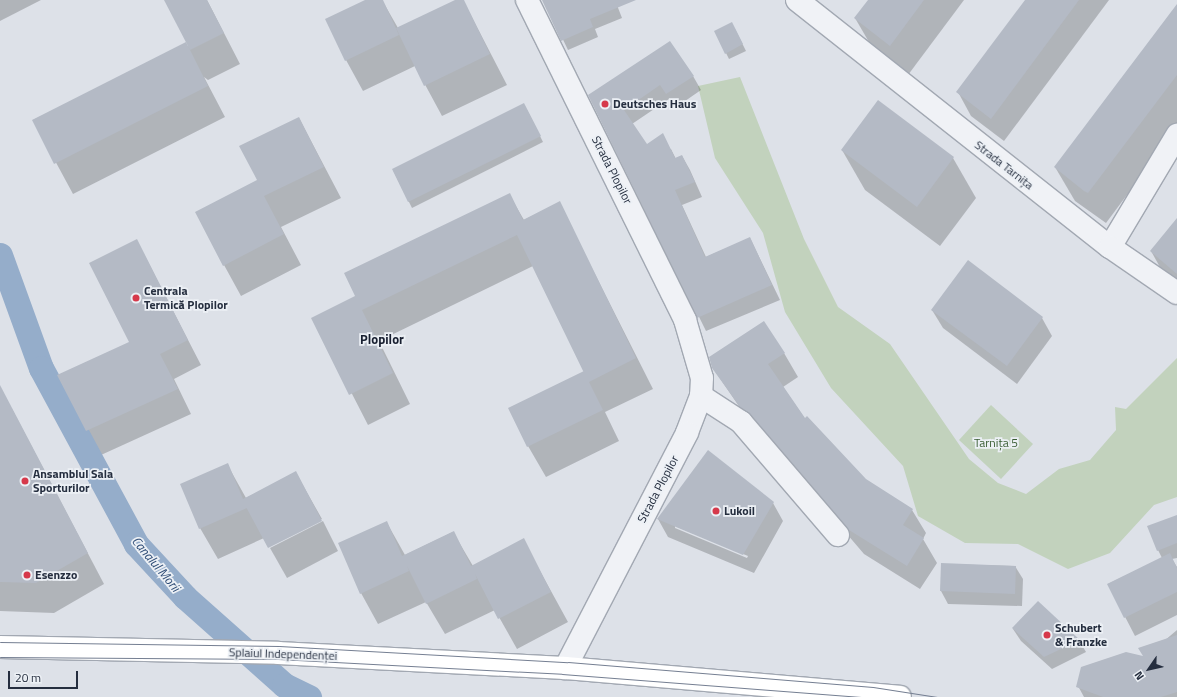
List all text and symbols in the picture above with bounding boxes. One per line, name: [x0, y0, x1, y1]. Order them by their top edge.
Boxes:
place label: Deutsches Haus: [613, 97, 696, 111]
marker: Deutsches Haus: [600, 99, 610, 109]
street label: Strada Plopilor: [589, 134, 635, 206]
street label: Strada Tarnița: [972, 138, 1036, 192]
place label: Centrala Termică Plopilor: [144, 284, 228, 312]
marker: Centrala Termică Plopilor: [131, 293, 141, 303]
district label: Plopilor: [360, 331, 404, 347]
park label: Tarnița 5: [974, 436, 1018, 450]
street label: Strada Plopilor: [634, 453, 682, 525]
place label: Ansamblul Sala Sporturilor: [33, 467, 113, 495]
marker: Ansamblul Sala Sporturilor: [20, 476, 30, 486]
place label: Lukoil: [724, 504, 755, 518]
marker: Lukoil: [711, 506, 721, 516]
water label: Canalul Morii: [129, 533, 183, 595]
place label: Esenzzo: [35, 568, 77, 582]
marker: Esenzzo: [22, 570, 32, 580]
place label: Schubert & Franzke: [1055, 621, 1107, 649]
marker: Schubert & Franzke: [1042, 630, 1052, 640]
street label: Splaiul Independenței: [229, 645, 337, 663]
north arrow: [1129, 649, 1169, 689]
scale bar: [10, 663, 80, 689]
text: 20 m: [15, 668, 41, 687]
text: N: [1130, 668, 1148, 683]

